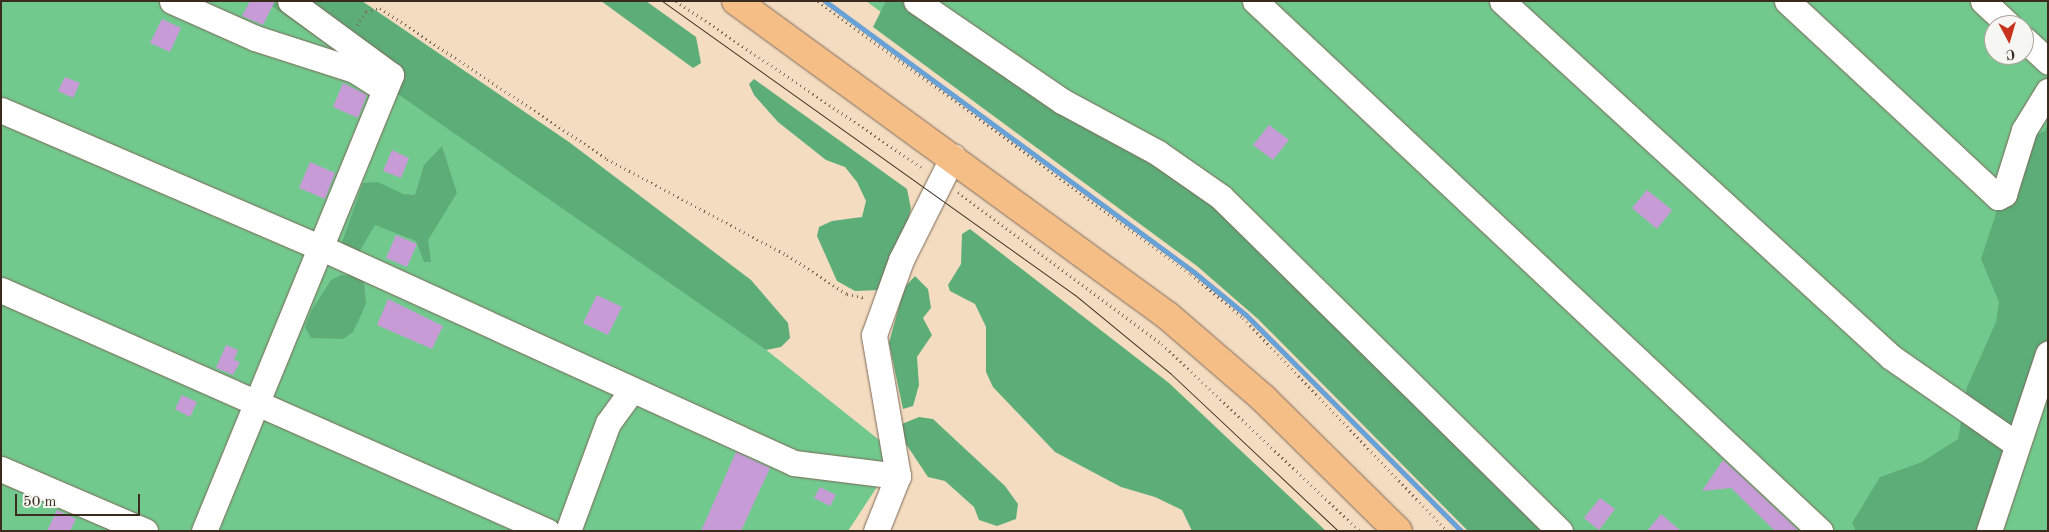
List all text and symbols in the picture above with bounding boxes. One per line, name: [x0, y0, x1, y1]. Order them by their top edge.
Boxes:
north arrow: [1984, 15, 2034, 65]
text: С: [2005, 46, 2016, 61]
scale bar: [18, 484, 142, 516]
text: 50 m: [23, 495, 57, 510]

